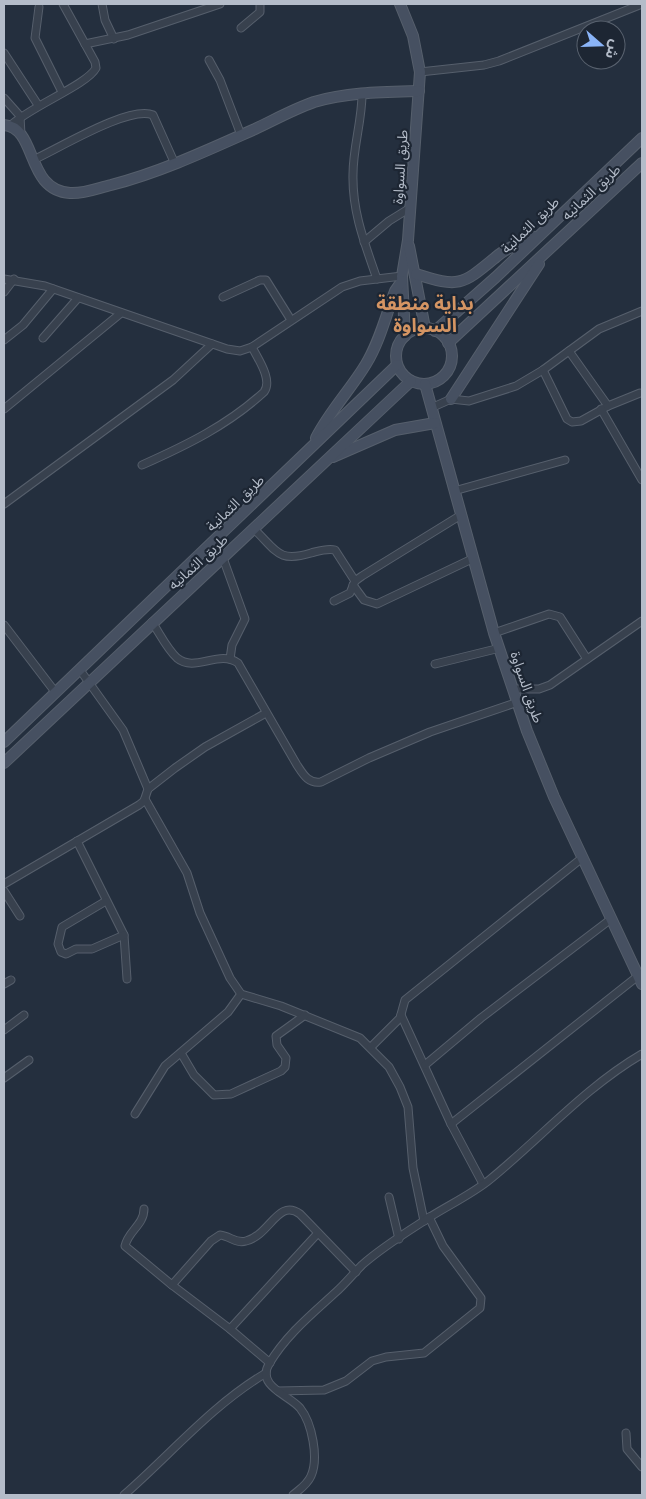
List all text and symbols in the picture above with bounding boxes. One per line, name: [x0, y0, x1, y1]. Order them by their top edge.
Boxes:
north arrow: [576, 20, 626, 70]
text: ش: [601, 37, 625, 62]
street label: طريق السواوة: [388, 129, 413, 205]
street label: طريق الثمانيه: [558, 160, 625, 225]
street label: طريق الثمانية: [497, 193, 564, 258]
district label: بداية منطقة السواوة: [376, 291, 474, 338]
street label: طريق الثمانية: [202, 471, 269, 536]
street label: طريق الثمانيه: [164, 531, 232, 594]
street label: طريق السواوة: [505, 649, 548, 726]

